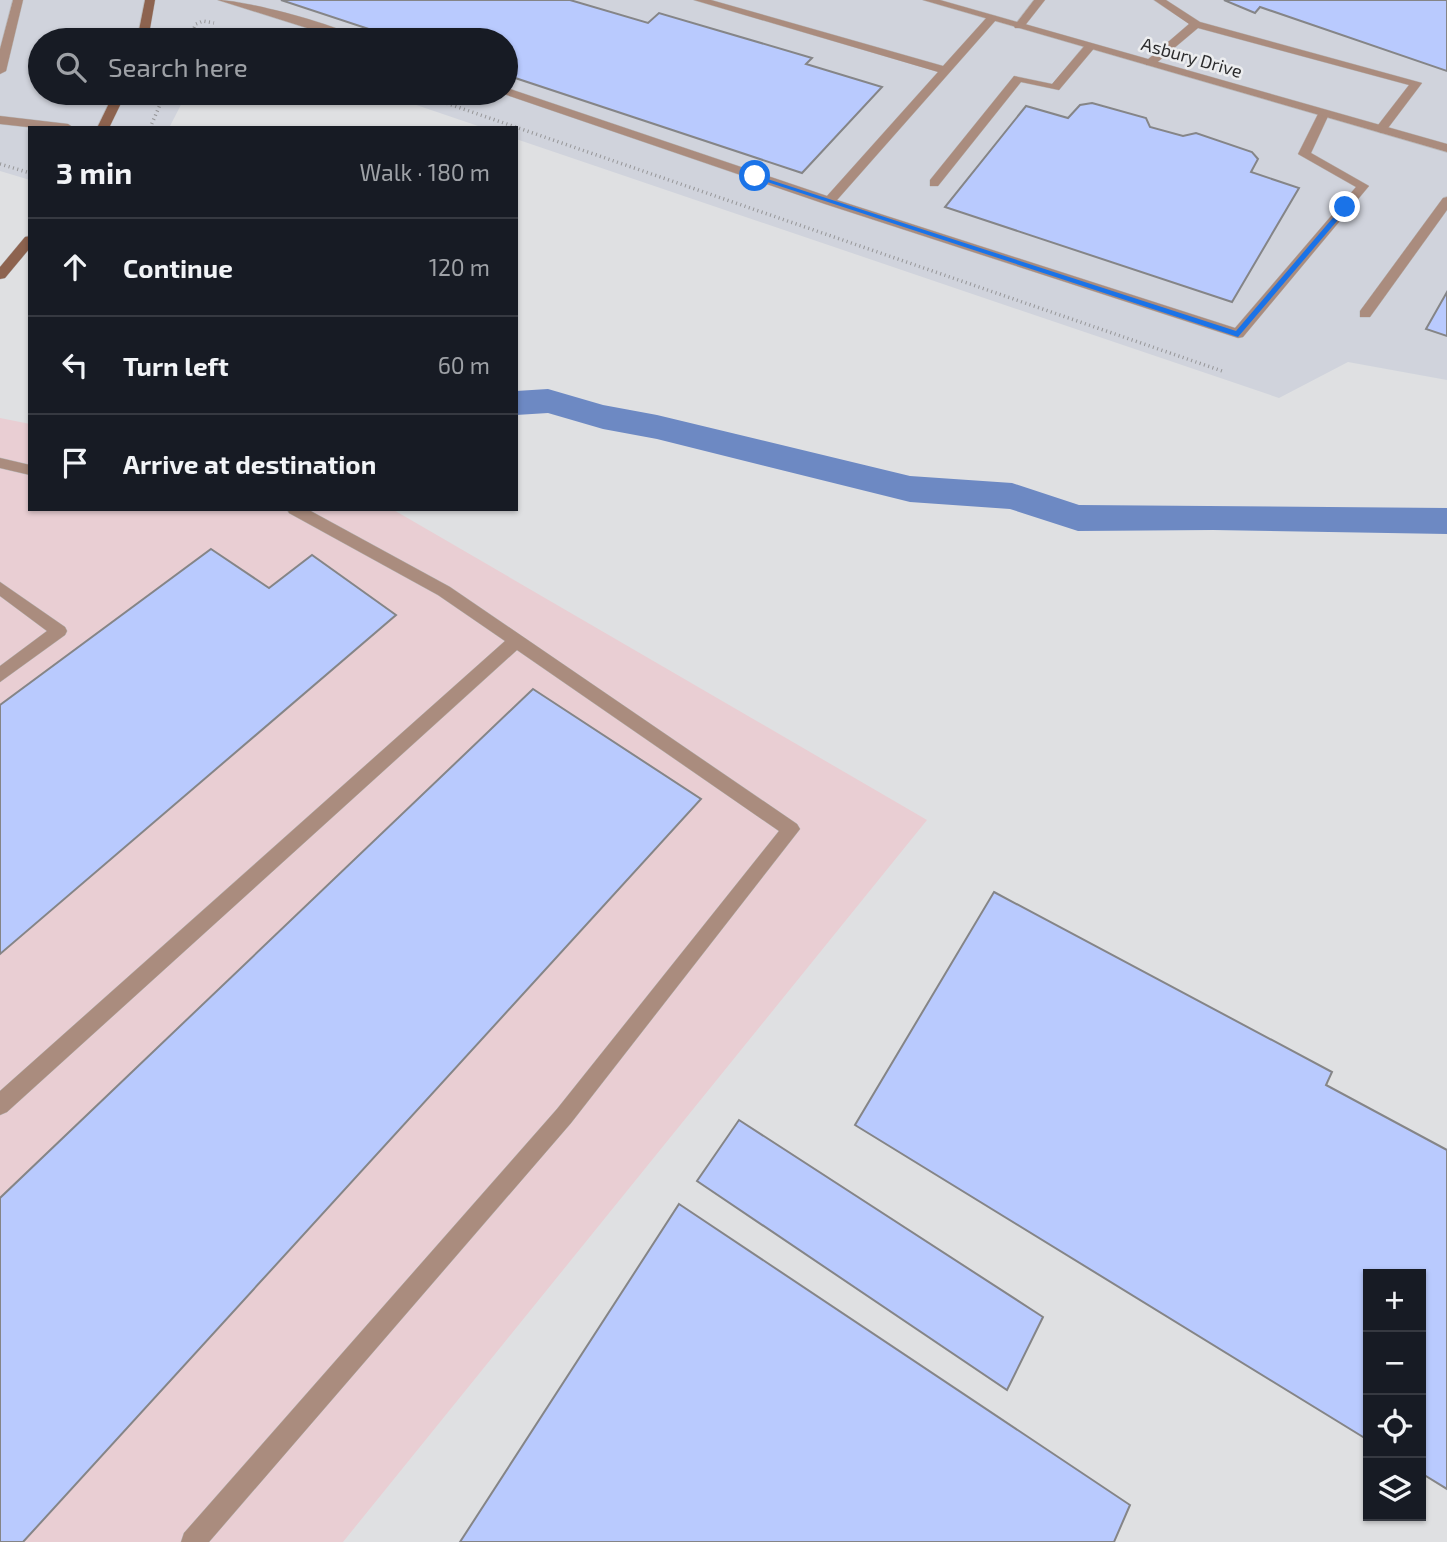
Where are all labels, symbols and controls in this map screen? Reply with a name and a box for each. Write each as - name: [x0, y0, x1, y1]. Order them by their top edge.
- search box: [28, 28, 518, 105]
- street label: Asbury Drive: [1139, 32, 1245, 82]
- icon: search: [52, 48, 90, 86]
- text: Search here: [108, 51, 248, 82]
- text: 3 min: [56, 154, 132, 190]
- text: Walk · 180 m: [360, 158, 490, 186]
- route start: [739, 160, 770, 191]
- route end: [1329, 191, 1360, 222]
- icon: ahead: [56, 248, 94, 286]
- text: Continue: [123, 252, 233, 283]
- text: 120 m: [429, 253, 490, 281]
- icon: left: [56, 346, 94, 384]
- text: Turn left: [123, 350, 229, 381]
- text: 60 m: [438, 351, 490, 379]
- icon: arrive: [56, 444, 94, 482]
- text: Arrive at destination: [123, 448, 376, 479]
- map controls: [1363, 1269, 1426, 1521]
- button: +: [1363, 1269, 1426, 1332]
- button: −: [1363, 1332, 1426, 1395]
- button: locate: [1363, 1395, 1426, 1458]
- button: layers: [1363, 1458, 1426, 1521]

